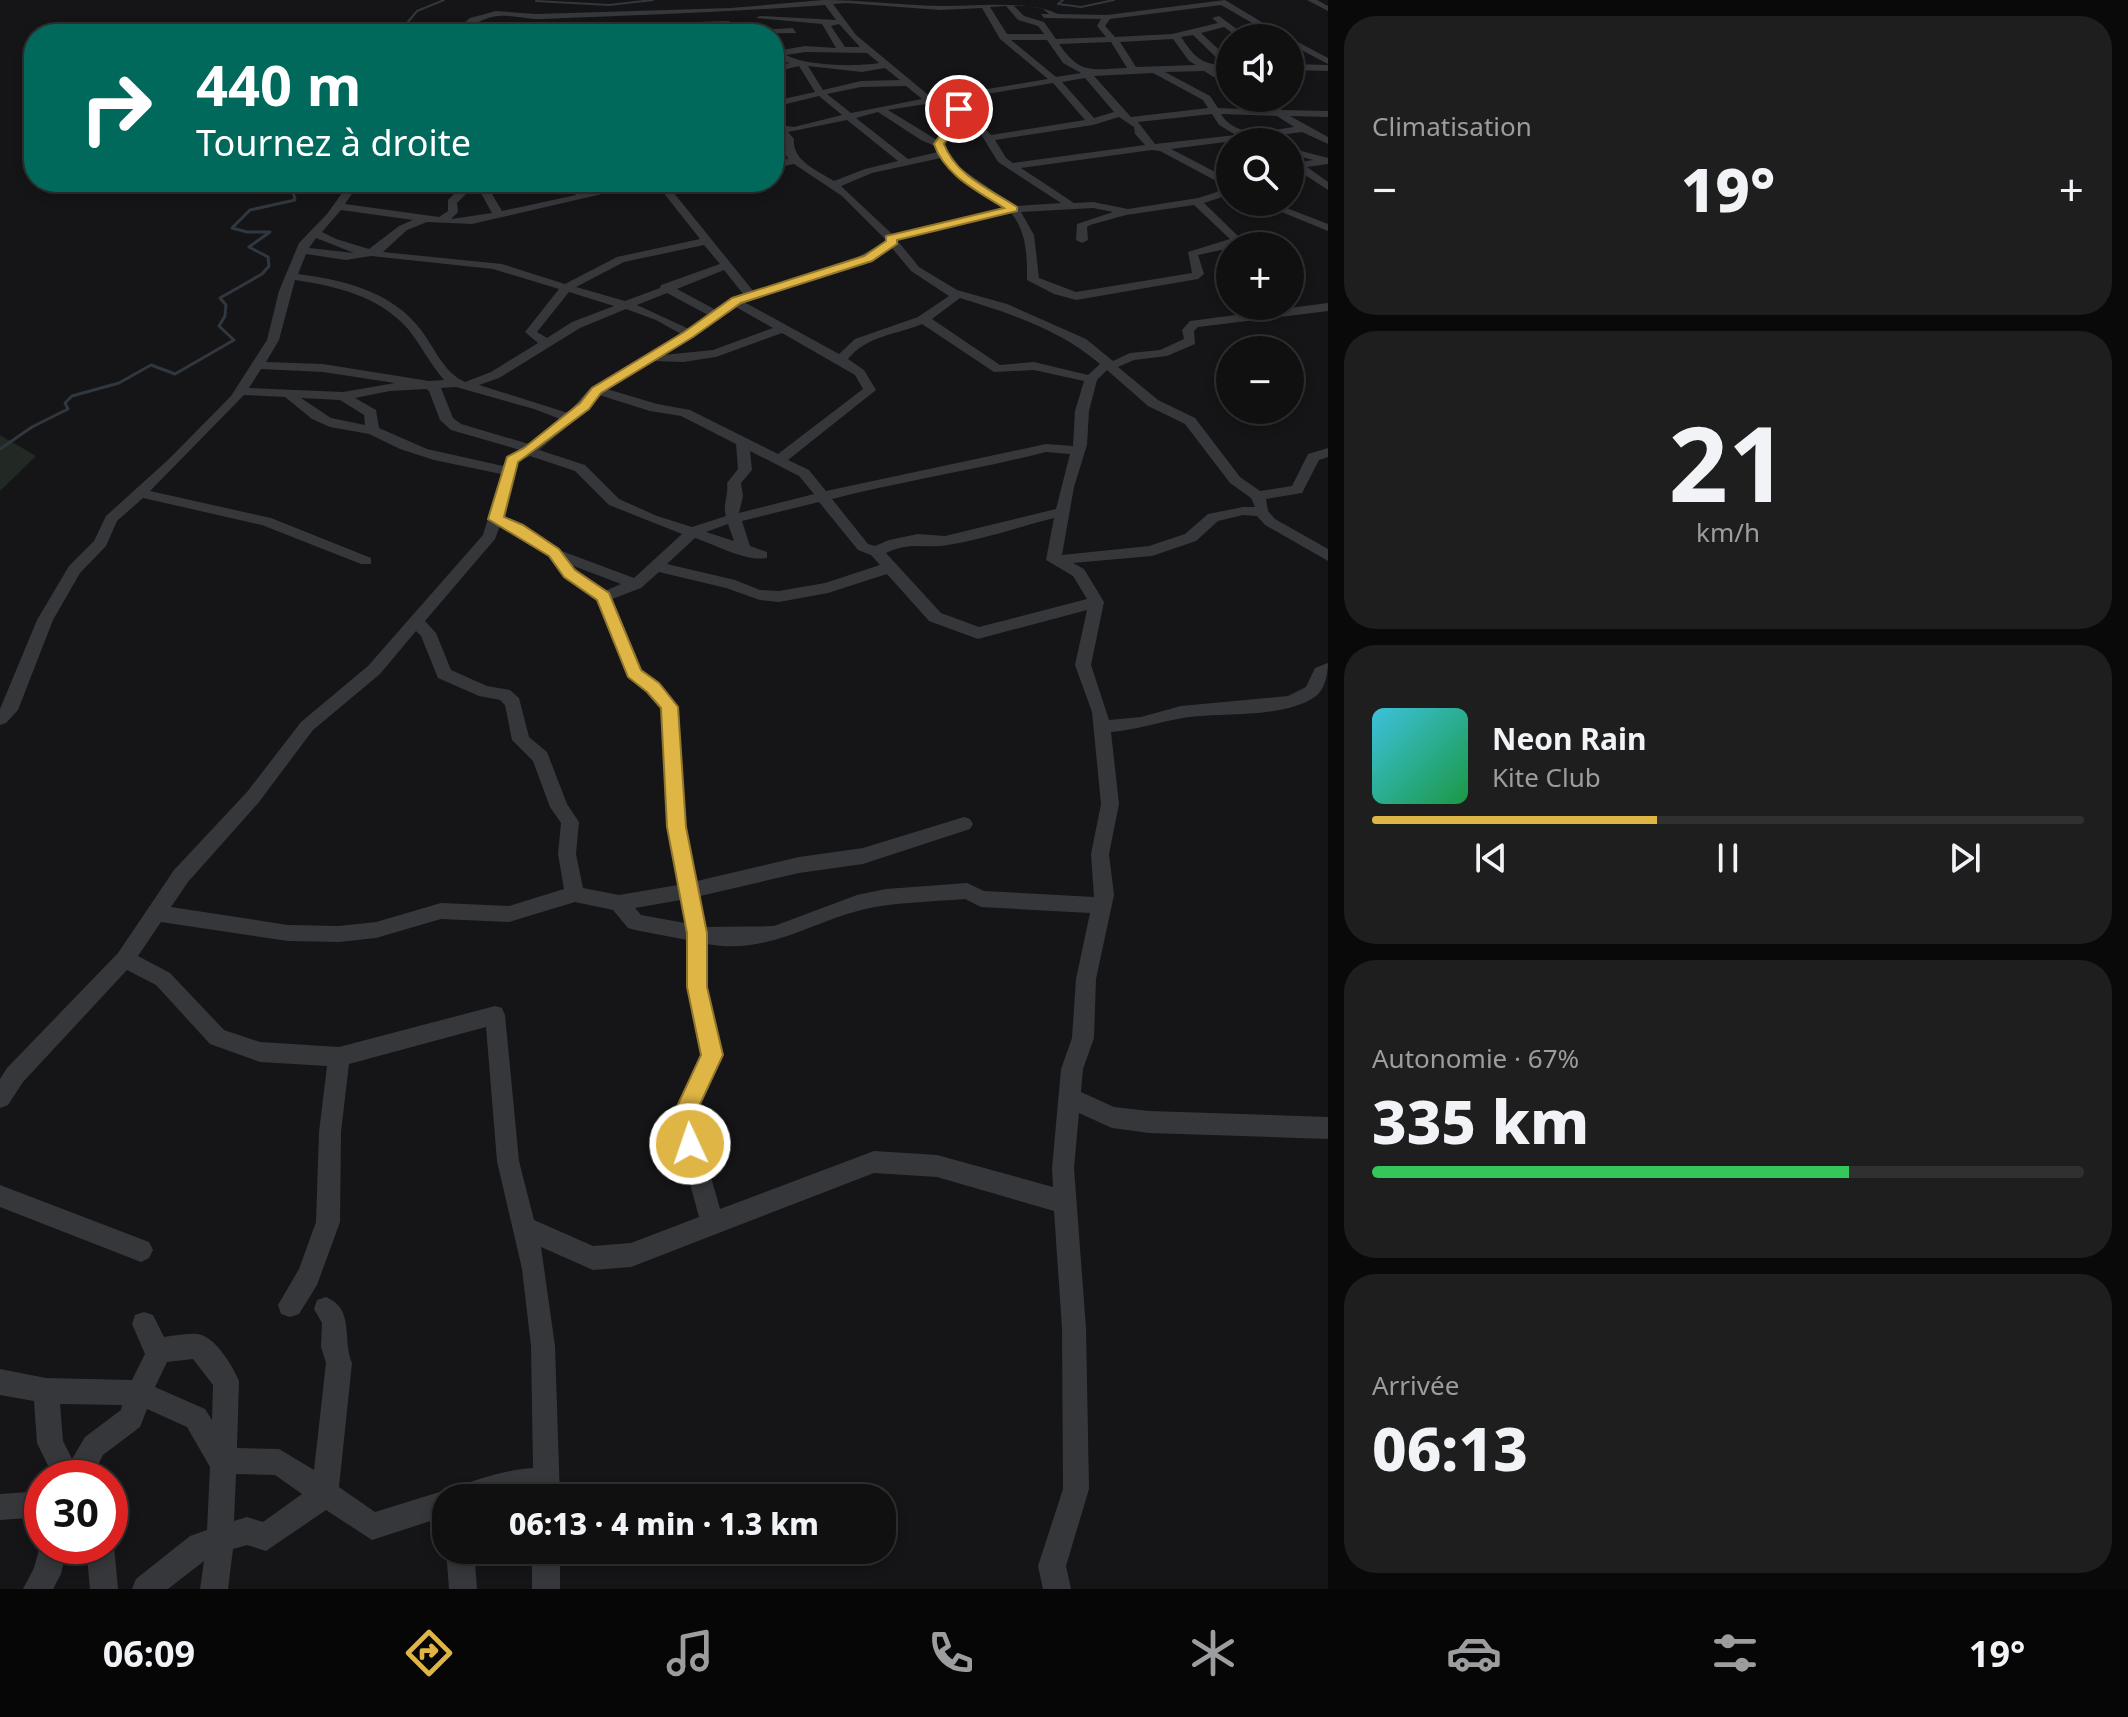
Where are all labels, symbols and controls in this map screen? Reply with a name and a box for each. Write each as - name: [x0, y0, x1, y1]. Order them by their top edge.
- map controls: [1216, 24, 1304, 424]
- button: sound: [1216, 24, 1304, 112]
- text: 440 m: [196, 46, 361, 122]
- icon: right: [64, 56, 168, 160]
- pin: [925, 75, 993, 143]
- icon: arrive: [937, 87, 981, 131]
- text: Climatisation: [1372, 108, 1532, 144]
- text: Tournez à droite: [196, 118, 471, 167]
- button: search: [1216, 128, 1304, 216]
- text: 19°: [1681, 148, 1775, 230]
- text: −: [1372, 159, 1397, 219]
- text: +: [2059, 159, 2084, 219]
- button: +: [1216, 232, 1304, 320]
- button: −: [1216, 336, 1304, 424]
- text: 21: [1669, 391, 1787, 532]
- text: km/h: [1696, 514, 1760, 550]
- text: Neon Rain: [1492, 718, 1646, 759]
- text: Kite Club: [1492, 759, 1601, 795]
- icon: previous: [1469, 836, 1513, 880]
- icon: pause: [1706, 836, 1750, 880]
- icon: next: [1943, 836, 1987, 880]
- text: Autonomie · 67%: [1372, 1040, 1579, 1076]
- text: 335 km: [1372, 1080, 1589, 1162]
- position arrow: [648, 1102, 732, 1186]
- text: Arrivée: [1372, 1367, 1459, 1403]
- text: 06:13: [1372, 1407, 1528, 1489]
- speed limit sign: 30: [24, 1460, 128, 1564]
- text: 06:13 · 4 min · 1.3 km: [509, 1503, 819, 1544]
- icon: directions: [401, 1625, 457, 1681]
- icon: music: [662, 1625, 718, 1681]
- icon: phone: [923, 1625, 979, 1681]
- icon: climate: [1185, 1625, 1241, 1681]
- icon: car: [1446, 1625, 1502, 1681]
- icon: filters: [1707, 1625, 1763, 1681]
- text: 06:09: [103, 1629, 195, 1678]
- text: 19°: [1969, 1629, 2025, 1678]

